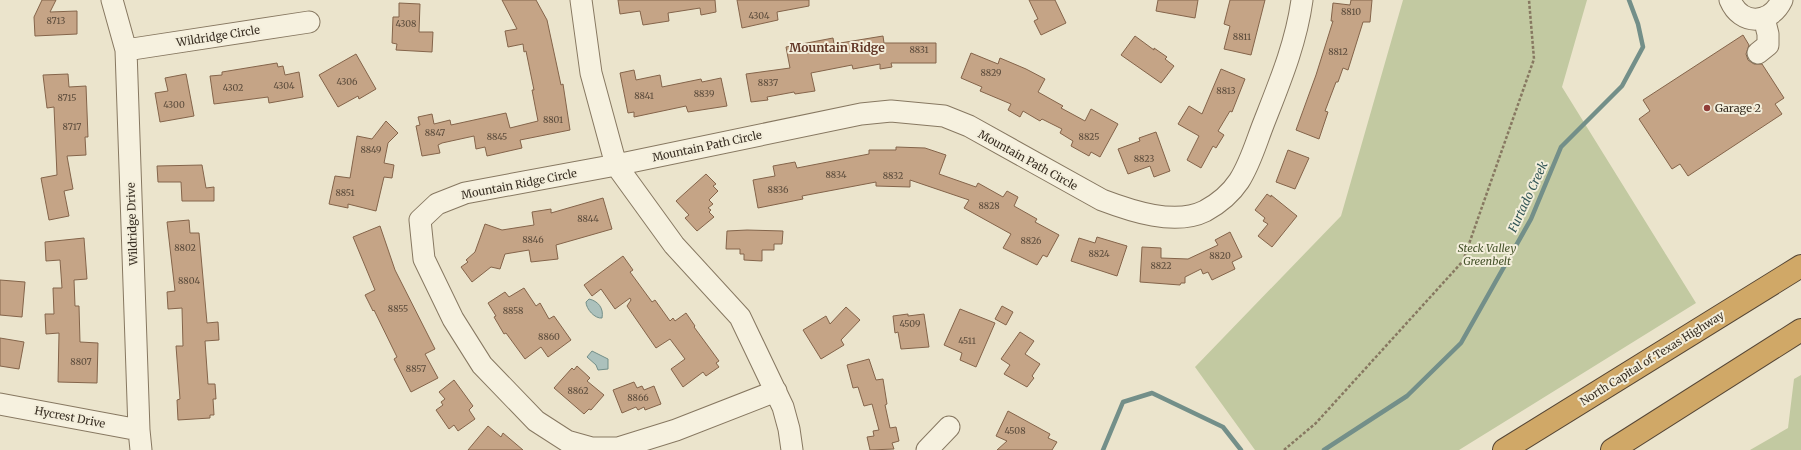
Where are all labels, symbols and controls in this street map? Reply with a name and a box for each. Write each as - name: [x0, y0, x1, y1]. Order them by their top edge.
- house number: 8810: [1341, 6, 1361, 17]
- house number: 4304: [748, 10, 770, 21]
- house number: 8713: [46, 15, 66, 26]
- house number: 4308: [396, 18, 416, 29]
- street label: Wildridge Circle: [174, 22, 261, 50]
- house number: 8811: [1233, 31, 1251, 42]
- district label: Mountain Ridge: [789, 40, 885, 55]
- house number: 8831: [909, 44, 929, 55]
- house number: 8812: [1328, 46, 1348, 57]
- house number: 8829: [980, 67, 1002, 78]
- house number: 4306: [336, 76, 358, 87]
- house number: 8837: [758, 77, 778, 88]
- house number: 4304: [273, 80, 295, 91]
- house number: 4302: [223, 82, 243, 93]
- house number: 8813: [1216, 85, 1236, 96]
- house number: 8839: [694, 88, 714, 99]
- house number: 8841: [634, 90, 654, 101]
- house number: 8715: [57, 92, 77, 103]
- house number: 4300: [163, 99, 185, 110]
- place label: Garage 2: [1715, 101, 1761, 115]
- marker: Garage 2: [1702, 103, 1712, 113]
- house number: 8801: [543, 114, 563, 125]
- house number: 8717: [63, 121, 81, 132]
- house number: 8847: [425, 127, 445, 138]
- street label: Mountain Path Circle: [651, 127, 763, 164]
- street label: Mountain Path Circle: [976, 127, 1080, 193]
- house number: 8845: [487, 131, 507, 142]
- house number: 8825: [1079, 131, 1099, 142]
- house number: 8849: [360, 144, 382, 155]
- house number: 8823: [1134, 153, 1154, 164]
- water label: Furtado Creek: [1504, 159, 1551, 235]
- street label: Mountain Ridge Circle: [460, 166, 578, 202]
- house number: 8834: [826, 169, 847, 180]
- house number: 8832: [883, 170, 903, 181]
- street label: Wildridge Drive: [124, 182, 140, 267]
- house number: 8836: [768, 184, 789, 195]
- house number: 8851: [335, 187, 355, 198]
- house number: 8828: [978, 200, 1000, 211]
- house number: 8844: [577, 213, 599, 224]
- house number: 8846: [522, 234, 544, 245]
- house number: 8826: [1020, 235, 1042, 246]
- park label: Steck Valley Greenbelt: [1458, 241, 1516, 268]
- house number: 8802: [174, 242, 196, 253]
- house number: 8824: [1088, 248, 1110, 259]
- house number: 8820: [1209, 250, 1231, 261]
- house number: 8822: [1150, 260, 1172, 271]
- house number: 8804: [178, 275, 200, 286]
- house number: 8855: [388, 303, 408, 314]
- house number: 8858: [503, 305, 523, 316]
- street label: North Capital of Texas Highway: [1577, 307, 1727, 408]
- house number: 4509: [899, 318, 921, 329]
- house number: 8860: [538, 331, 560, 342]
- house number: 4511: [958, 335, 976, 346]
- house number: 8807: [70, 356, 92, 367]
- house number: 8857: [406, 363, 426, 374]
- house number: 8862: [567, 385, 589, 396]
- house number: 8866: [627, 392, 649, 403]
- street label: Hycrest Drive: [33, 403, 107, 431]
- house number: 4508: [1004, 425, 1026, 436]

